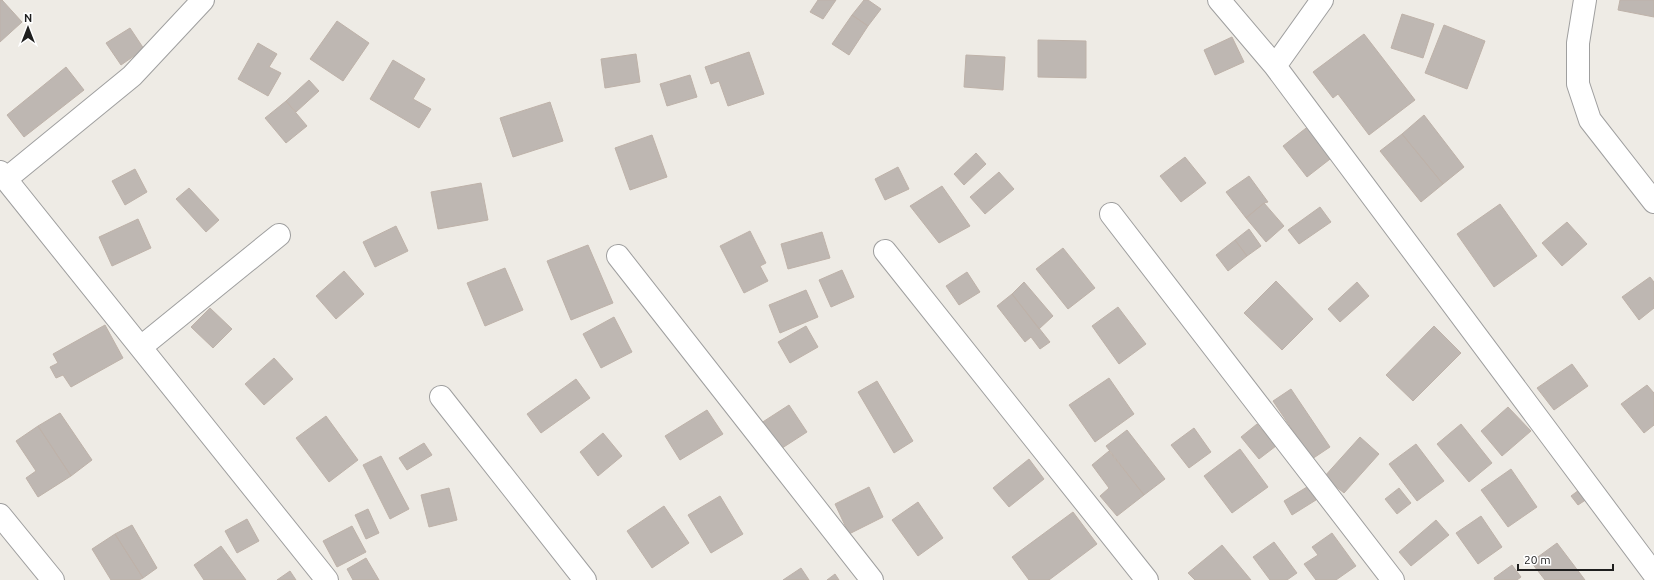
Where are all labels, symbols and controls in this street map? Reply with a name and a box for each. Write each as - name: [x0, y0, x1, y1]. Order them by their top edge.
- north arrow: [8, 8, 48, 48]
- text: N: [24, 12, 32, 24]
- scale bar: [1518, 546, 1613, 572]
- text: 20 m: [1524, 553, 1551, 566]

